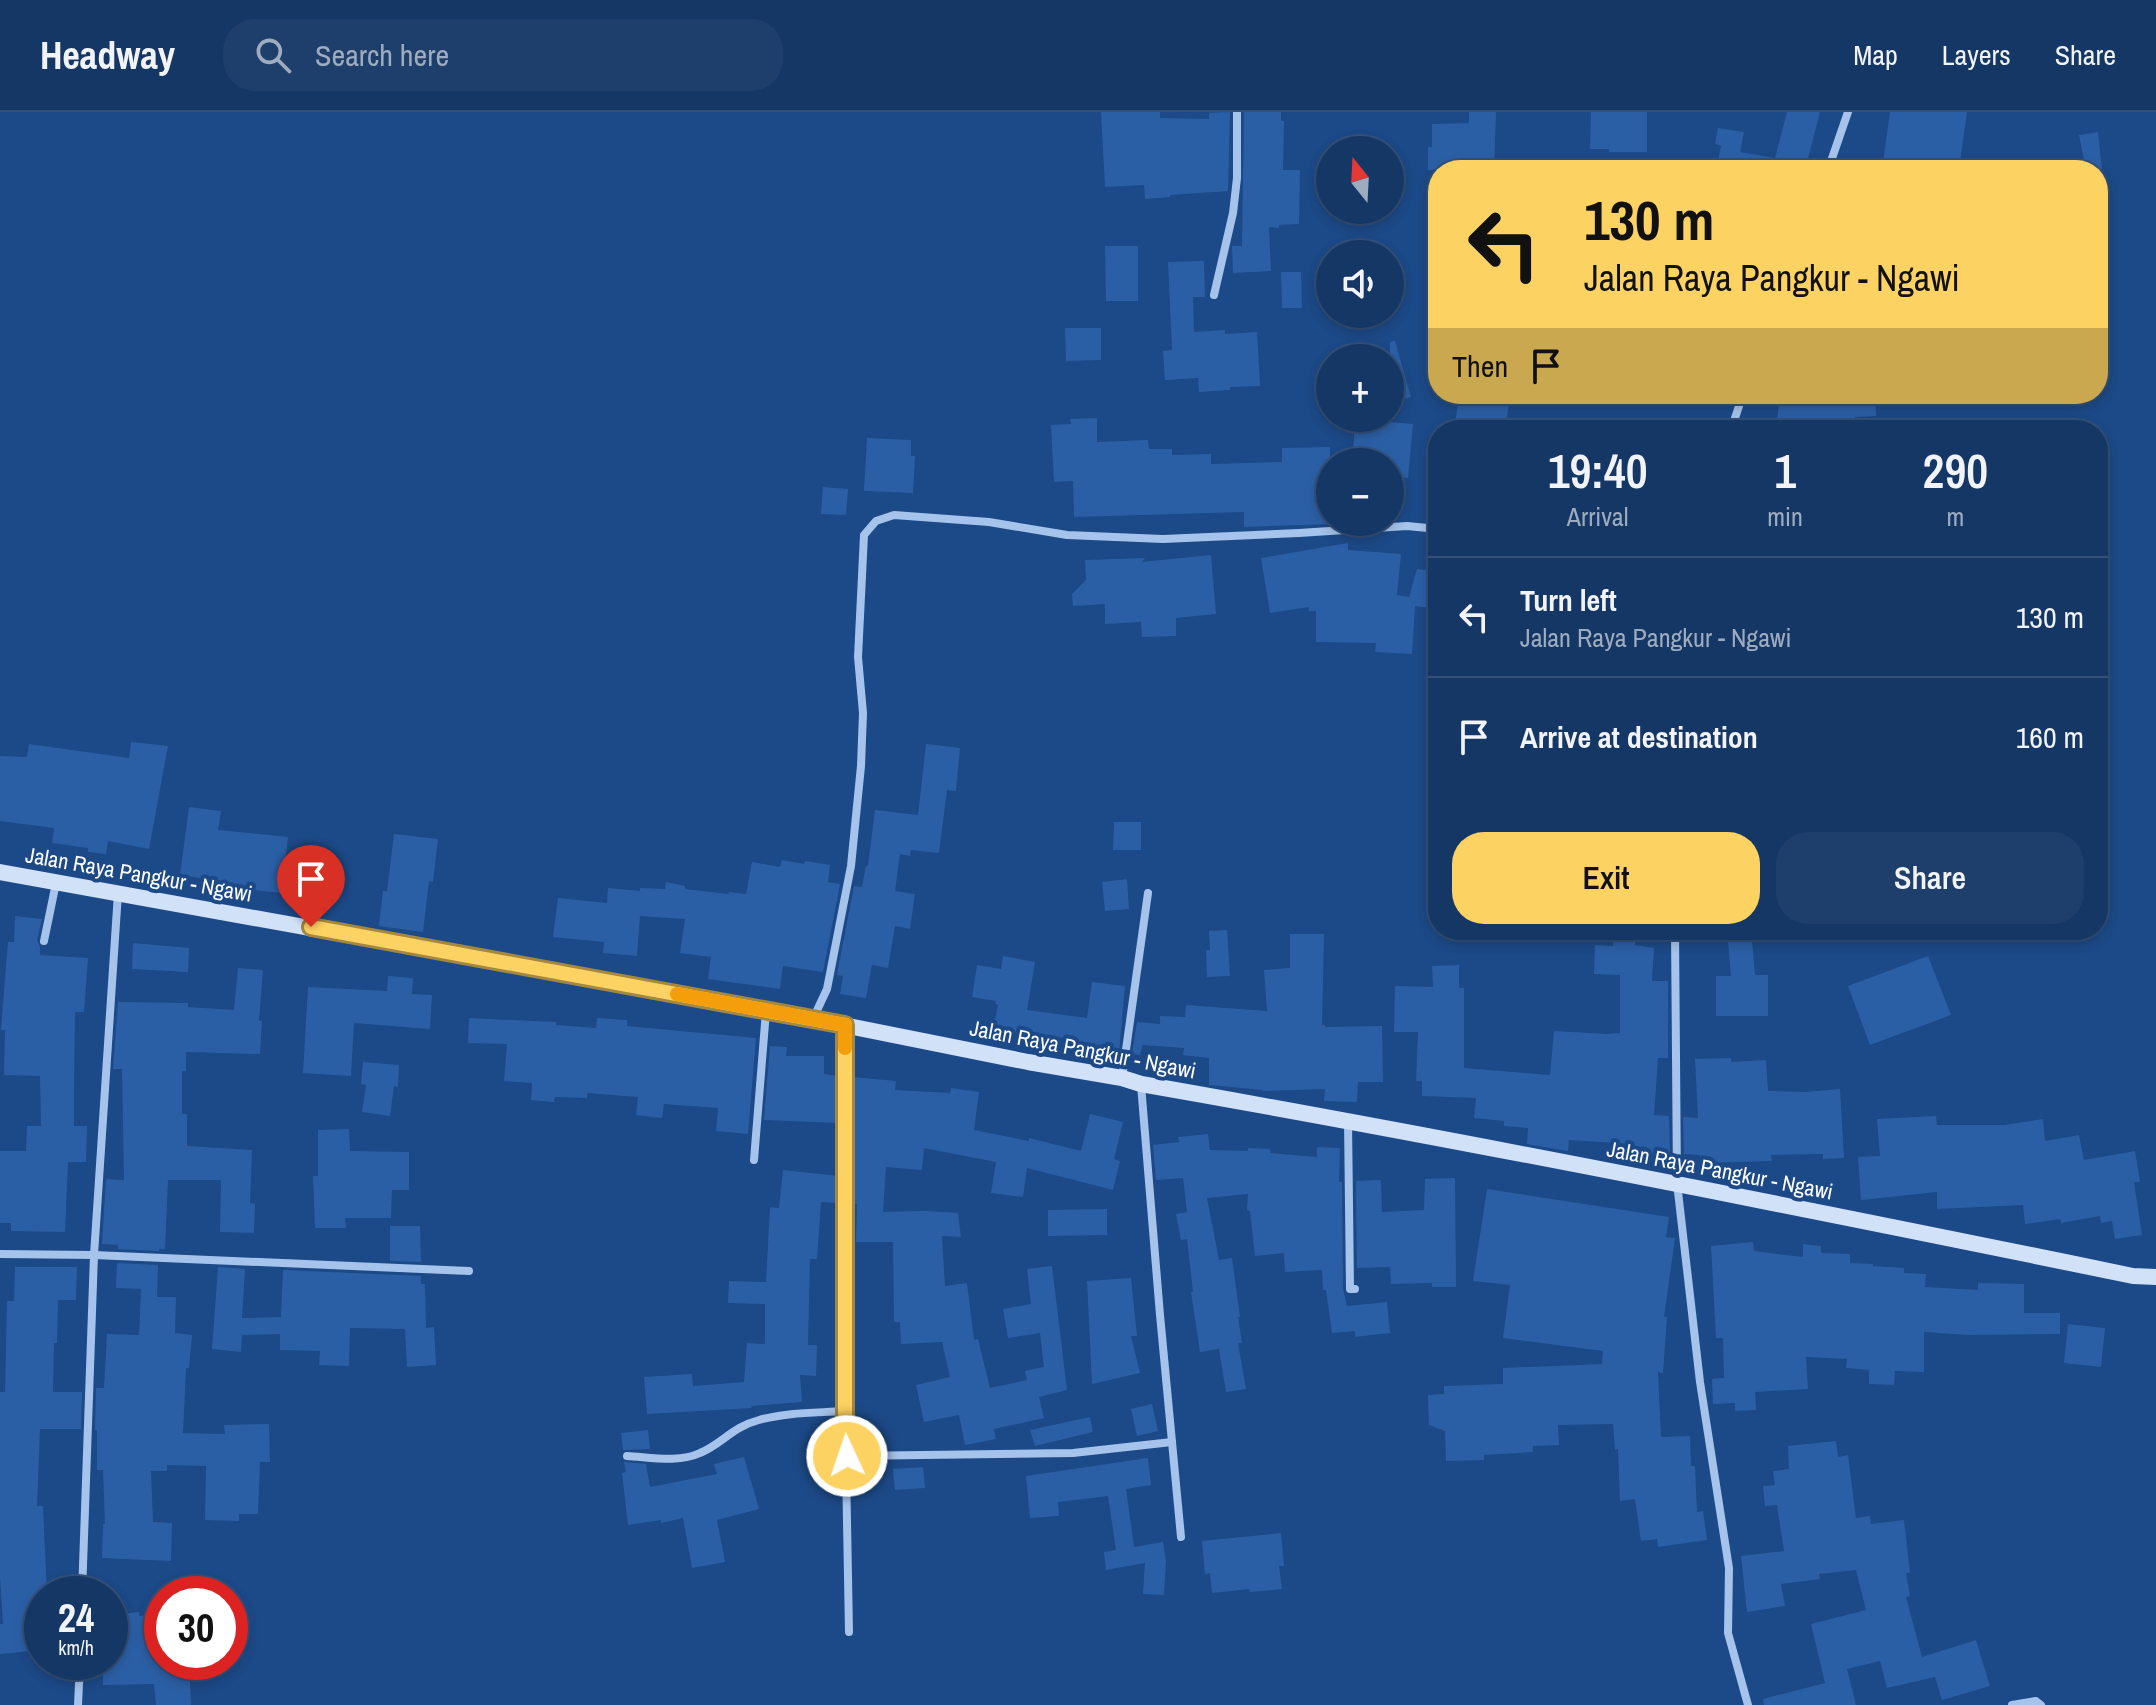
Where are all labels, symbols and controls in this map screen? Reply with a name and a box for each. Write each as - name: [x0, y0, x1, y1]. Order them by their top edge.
- search box: [223, 19, 783, 91]
- text: Headway: [40, 30, 175, 81]
- icon: search: [251, 33, 295, 77]
- text: Search here: [315, 35, 449, 75]
- text: Map: [1853, 36, 1898, 74]
- text: Layers: [1942, 36, 2011, 74]
- text: Share: [2055, 36, 2116, 74]
- north arrow: [1316, 136, 1404, 224]
- map controls: [1316, 136, 1404, 536]
- text: 130 m: [1584, 182, 1714, 257]
- icon: left: [1452, 192, 1556, 296]
- button: sound: [1316, 240, 1404, 328]
- text: Jalan Raya Pangkur - Ngawi: [1584, 254, 1960, 302]
- button: +: [1316, 344, 1404, 432]
- icon: arrive: [1524, 344, 1568, 388]
- text: Then: [1452, 346, 1508, 386]
- text: 19:40: [1548, 438, 1648, 503]
- text: 1: [1774, 438, 1796, 503]
- text: 290: [1923, 438, 1988, 503]
- button: −: [1316, 448, 1404, 536]
- text: Arrival: [1567, 499, 1628, 534]
- text: min: [1767, 499, 1803, 534]
- text: m: [1947, 499, 1964, 534]
- text: Turn left: [1520, 580, 1617, 620]
- icon: left: [1452, 595, 1496, 639]
- text: 130 m: [2016, 597, 2084, 637]
- text: Jalan Raya Pangkur - Ngawi: [1520, 620, 1791, 655]
- icon: arrive: [1452, 715, 1496, 759]
- text: Arrive at destination: [1520, 717, 1758, 757]
- text: 160 m: [2016, 717, 2084, 757]
- button: Exit: [1452, 832, 1760, 924]
- button: Share: [1776, 832, 2084, 924]
- street label: Jalan Raya Pangkur - Ngawi: [23, 839, 255, 909]
- pin: [277, 845, 345, 927]
- icon: arrive: [289, 857, 333, 901]
- street label: Jalan Raya Pangkur - Ngawi: [967, 1012, 1199, 1086]
- street label: Jalan Raya Pangkur - Ngawi: [1604, 1133, 1836, 1207]
- position arrow: [805, 1414, 889, 1498]
- speed limit sign: 30: [144, 1576, 248, 1680]
- text: 24: [58, 1591, 94, 1644]
- text: km/h: [58, 1634, 94, 1661]

